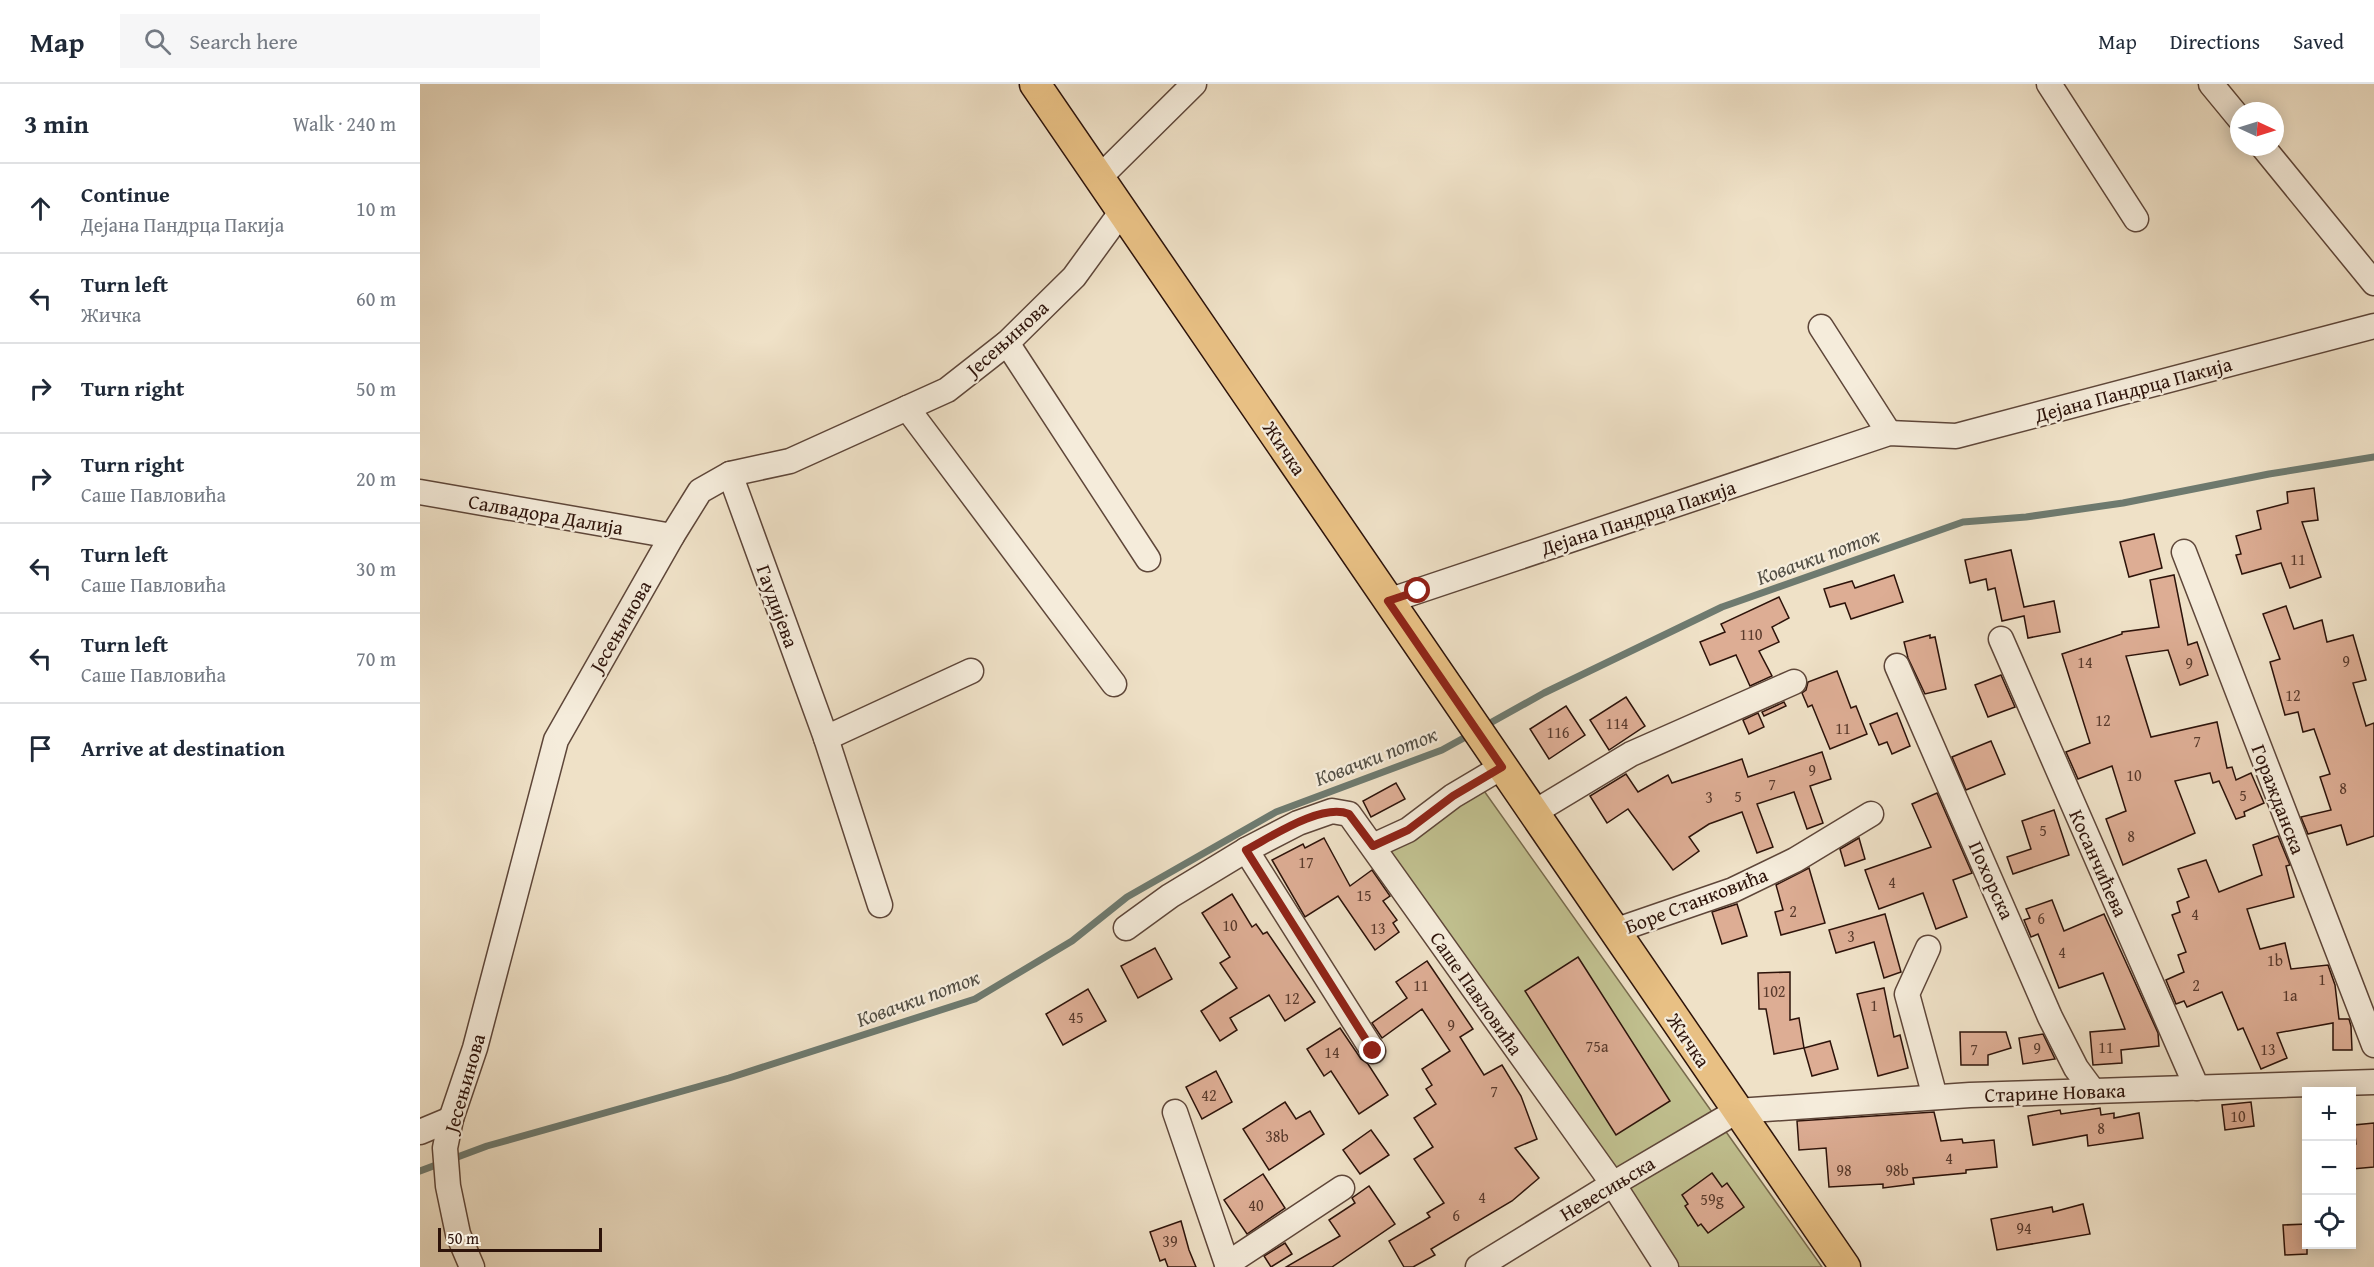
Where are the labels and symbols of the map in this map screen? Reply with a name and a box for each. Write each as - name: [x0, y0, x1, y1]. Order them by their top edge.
- north arrow: [2230, 102, 2284, 156]
- street label: Јесењинова: [957, 293, 1055, 385]
- street label: Дејана Пандрца Пакија: [2030, 349, 2235, 430]
- street label: Жичка: [1256, 414, 1314, 482]
- street label: Дејана Пандрца Пакија: [1536, 472, 1740, 563]
- street label: Салвадора Далија: [466, 486, 626, 542]
- water label: Ковачки поток: [1752, 519, 1884, 593]
- house number: 11: [2290, 547, 2306, 571]
- street label: Гаудијева: [750, 561, 807, 652]
- street label: Јесењинова: [580, 574, 658, 680]
- route start: [1404, 577, 1430, 603]
- house number: 110: [1739, 622, 1763, 646]
- house number: 9: [2342, 649, 2350, 673]
- house number: 14: [2077, 650, 2093, 674]
- house number: 9: [2185, 651, 2193, 675]
- house number: 12: [2285, 683, 2301, 707]
- house number: 12: [2095, 708, 2111, 732]
- house number: 114: [1605, 711, 1629, 735]
- house number: 11: [1835, 716, 1851, 740]
- water label: Ковачки поток: [1310, 718, 1442, 794]
- house number: 116: [1546, 720, 1570, 744]
- house number: 7: [2193, 729, 2201, 753]
- street label: Горажданска: [2245, 740, 2313, 859]
- house number: 9: [1808, 758, 1816, 782]
- house number: 10: [2126, 763, 2142, 787]
- house number: 7: [1768, 772, 1776, 796]
- house number: 8: [2339, 776, 2347, 800]
- house number: 5: [2239, 783, 2247, 807]
- house number: 5: [1734, 784, 1742, 808]
- house number: 3: [1705, 785, 1713, 809]
- street label: Косанчићева: [2062, 805, 2136, 922]
- house number: 5: [2039, 818, 2047, 842]
- house number: 8: [2127, 824, 2135, 848]
- street label: Похорска: [1962, 836, 2022, 924]
- house number: 17: [1298, 850, 1314, 874]
- street label: Боре Станковића: [1620, 859, 1772, 941]
- house number: 4: [1888, 870, 1896, 894]
- house number: 15: [1356, 883, 1372, 907]
- house number: 2: [1789, 899, 1797, 923]
- house number: 4: [2191, 902, 2199, 926]
- house number: 6: [2037, 906, 2045, 930]
- house number: 10: [1222, 913, 1238, 937]
- house number: 13: [1370, 916, 1386, 940]
- house number: 3: [1847, 924, 1855, 948]
- street label: Саше Павловића: [1424, 925, 1531, 1061]
- house number: 4: [2058, 940, 2066, 964]
- house number: 1b: [2267, 948, 2283, 972]
- water label: Ковачки поток: [852, 961, 984, 1035]
- house number: 1: [2318, 967, 2326, 991]
- house number: 11: [1413, 973, 1429, 997]
- house number: 2: [2192, 973, 2200, 997]
- house number: 102: [1762, 979, 1786, 1003]
- house number: 1a: [2282, 983, 2298, 1007]
- house number: 12: [1284, 986, 1300, 1010]
- house number: 1: [1870, 993, 1878, 1017]
- house number: 45: [1068, 1005, 1084, 1029]
- street label: Жичка: [1660, 1006, 1718, 1074]
- house number: 9: [1447, 1013, 1455, 1037]
- street label: Јесењинова: [435, 1030, 492, 1139]
- house number: 75a: [1586, 1034, 1609, 1058]
- house number: 11: [2098, 1035, 2114, 1059]
- house number: 9: [2033, 1036, 2041, 1060]
- route end: [1359, 1037, 1385, 1063]
- house number: 7: [1970, 1037, 1978, 1061]
- house number: 13: [2260, 1037, 2276, 1061]
- house number: 14: [1324, 1040, 1340, 1064]
- street label: Старине Новака: [1984, 1075, 2126, 1109]
- house number: 7: [1490, 1079, 1498, 1103]
- house number: 42: [1201, 1083, 1217, 1107]
- house number: 10: [2230, 1104, 2246, 1128]
- house number: 8: [2097, 1116, 2105, 1140]
- house number: 38b: [1265, 1124, 1289, 1148]
- house number: 4: [1945, 1146, 1953, 1170]
- street label: Невесињска: [1554, 1148, 1661, 1228]
- house number: 98: [1836, 1158, 1852, 1182]
- house number: 98b: [1885, 1158, 1909, 1182]
- house number: 4: [1478, 1185, 1486, 1209]
- house number: 59g: [1700, 1187, 1724, 1211]
- house number: 40: [1248, 1193, 1264, 1217]
- house number: 6: [1452, 1203, 1460, 1227]
- house number: 94: [2016, 1216, 2032, 1240]
- scale bar: [438, 1225, 602, 1252]
- house number: 39: [1162, 1229, 1178, 1253]

